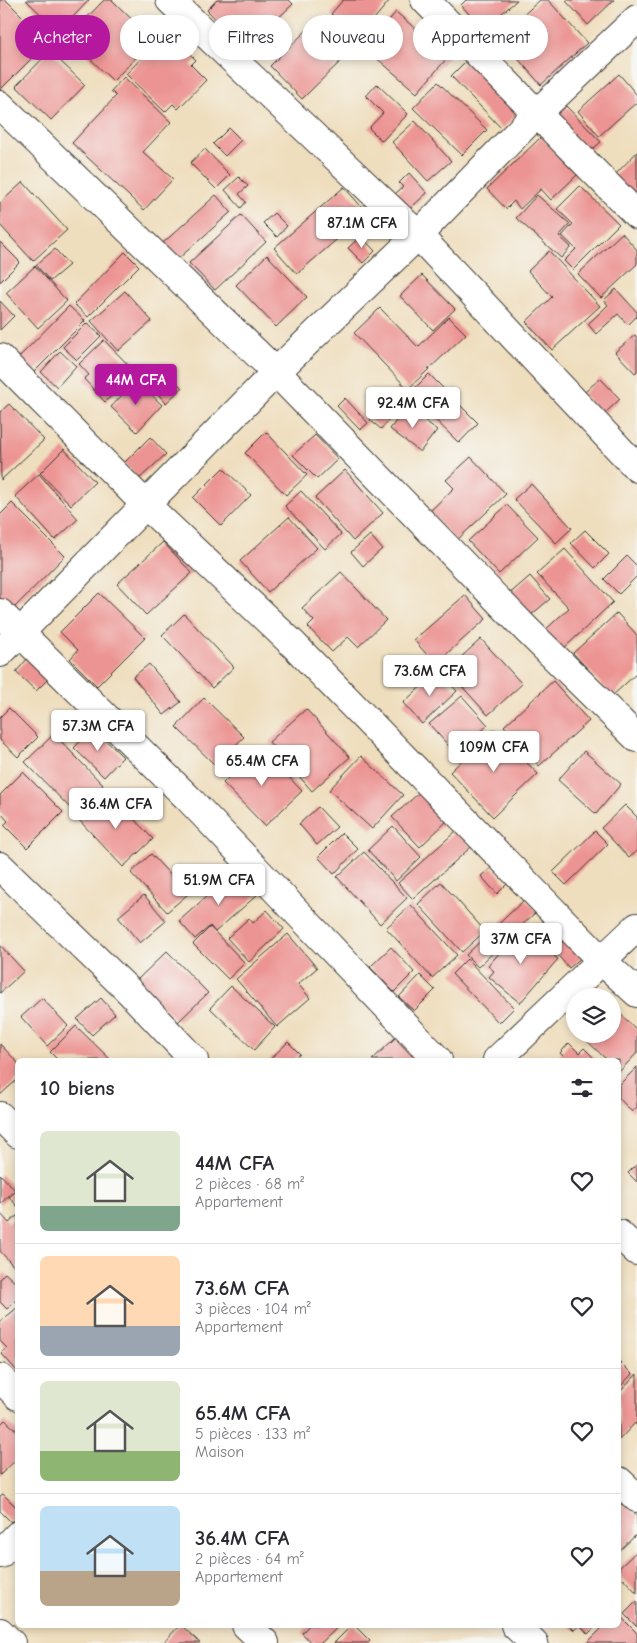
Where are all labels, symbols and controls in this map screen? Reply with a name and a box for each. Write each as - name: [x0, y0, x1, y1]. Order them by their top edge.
- chip: Acheter: [15, 15, 110, 60]
- chip: Louer: [120, 15, 199, 60]
- chip: Filtres: [209, 15, 292, 60]
- chip: Nouveau: [302, 15, 403, 60]
- chip: Appartement: [413, 15, 548, 60]
- pin: 87.1M CFA: [305, 206, 419, 249]
- text: 87.1M CFA: [327, 214, 397, 232]
- pin: 44M CFA: [90, 364, 182, 406]
- text: 44M CFA: [106, 371, 166, 389]
- pin: 92.4M CFA: [356, 386, 470, 429]
- text: 92.4M CFA: [377, 394, 449, 412]
- pin: 73.6M CFA: [373, 654, 487, 697]
- text: 73.6M CFA: [394, 662, 466, 680]
- pin: 57.3M CFA: [41, 710, 155, 752]
- text: 57.3M CFA: [62, 717, 134, 735]
- pin: 109M CFA: [442, 730, 546, 773]
- text: 109M CFA: [459, 738, 529, 756]
- pin: 65.4M CFA: [205, 744, 319, 787]
- text: 65.4M CFA: [226, 752, 298, 770]
- pin: 36.4M CFA: [59, 788, 173, 830]
- text: 36.4M CFA: [80, 795, 152, 813]
- pin: 51.9M CFA: [162, 864, 276, 906]
- text: 51.9M CFA: [183, 871, 255, 889]
- pin: 37M CFA: [475, 922, 567, 965]
- text: 37M CFA: [491, 930, 551, 948]
- map controls: [566, 988, 621, 1043]
- button: layers: [566, 988, 621, 1043]
- icon: filters: [568, 1074, 596, 1102]
- text: 10 biens: [40, 1076, 115, 1100]
- icon: home: [80, 1151, 140, 1211]
- text: 44M CFA: [195, 1151, 274, 1175]
- icon: heart: [568, 1167, 596, 1195]
- text: 2 pièces · 68 m²: [195, 1175, 304, 1193]
- text: Appartement: [195, 1193, 283, 1211]
- icon: home: [80, 1276, 140, 1336]
- text: 73.6M CFA: [195, 1276, 289, 1300]
- icon: heart: [568, 1292, 596, 1320]
- text: 3 pièces · 104 m²: [195, 1300, 311, 1318]
- text: Appartement: [195, 1318, 283, 1336]
- icon: home: [80, 1401, 140, 1461]
- text: 65.4M CFA: [195, 1401, 290, 1425]
- icon: heart: [568, 1417, 596, 1445]
- text: 5 pièces · 133 m²: [195, 1425, 310, 1443]
- text: Maison: [195, 1443, 244, 1461]
- icon: home: [80, 1526, 140, 1586]
- text: 36.4M CFA: [195, 1526, 289, 1550]
- icon: heart: [568, 1542, 596, 1570]
- text: 2 pièces · 64 m²: [195, 1550, 304, 1568]
- text: Appartement: [195, 1568, 283, 1586]

